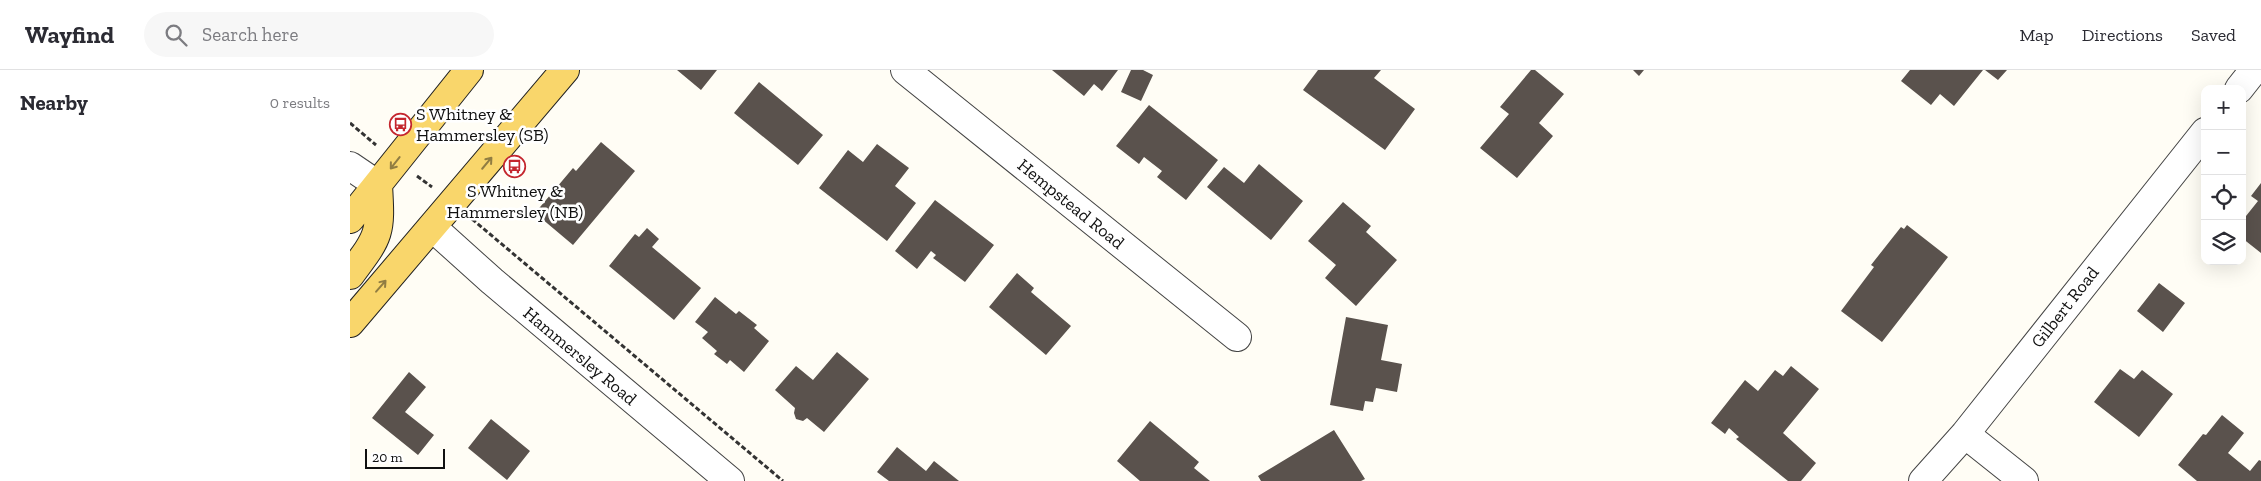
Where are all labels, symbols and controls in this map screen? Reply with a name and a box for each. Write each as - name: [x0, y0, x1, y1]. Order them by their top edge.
- search box: [144, 12, 494, 57]
- text: Wayfind: [25, 20, 114, 49]
- icon: search: [162, 21, 190, 49]
- text: Search here: [202, 23, 298, 46]
- text: Map: [2019, 24, 2054, 46]
- text: Directions: [2082, 24, 2163, 46]
- text: Saved: [2191, 24, 2236, 46]
- map controls: [2201, 85, 2246, 265]
- button: +: [2201, 85, 2246, 130]
- text: Nearby: [20, 90, 88, 115]
- text: 0 results: [270, 93, 330, 112]
- place label: S Whitney & Hammersley (SB): [416, 103, 548, 146]
- bus stop icon: S Whitney & Hammersley (SB): [388, 112, 412, 136]
- button: −: [2201, 130, 2246, 175]
- bus stop icon: S Whitney & Hammersley (NB): [503, 154, 527, 178]
- street label: Hempstead Road: [1013, 154, 1129, 254]
- one-way arrow: [390, 156, 401, 169]
- one-way arrow: [482, 157, 493, 170]
- button: locate: [2201, 175, 2246, 220]
- place label: S Whitney & Hammersley (NB): [447, 180, 583, 223]
- button: layers: [2201, 220, 2246, 265]
- street label: Gilbert Road: [2026, 262, 2104, 352]
- one-way arrow: [376, 280, 387, 293]
- street label: Hammersley Road: [519, 302, 641, 410]
- scale bar: [365, 446, 445, 469]
- text: 20 m: [372, 449, 403, 466]

